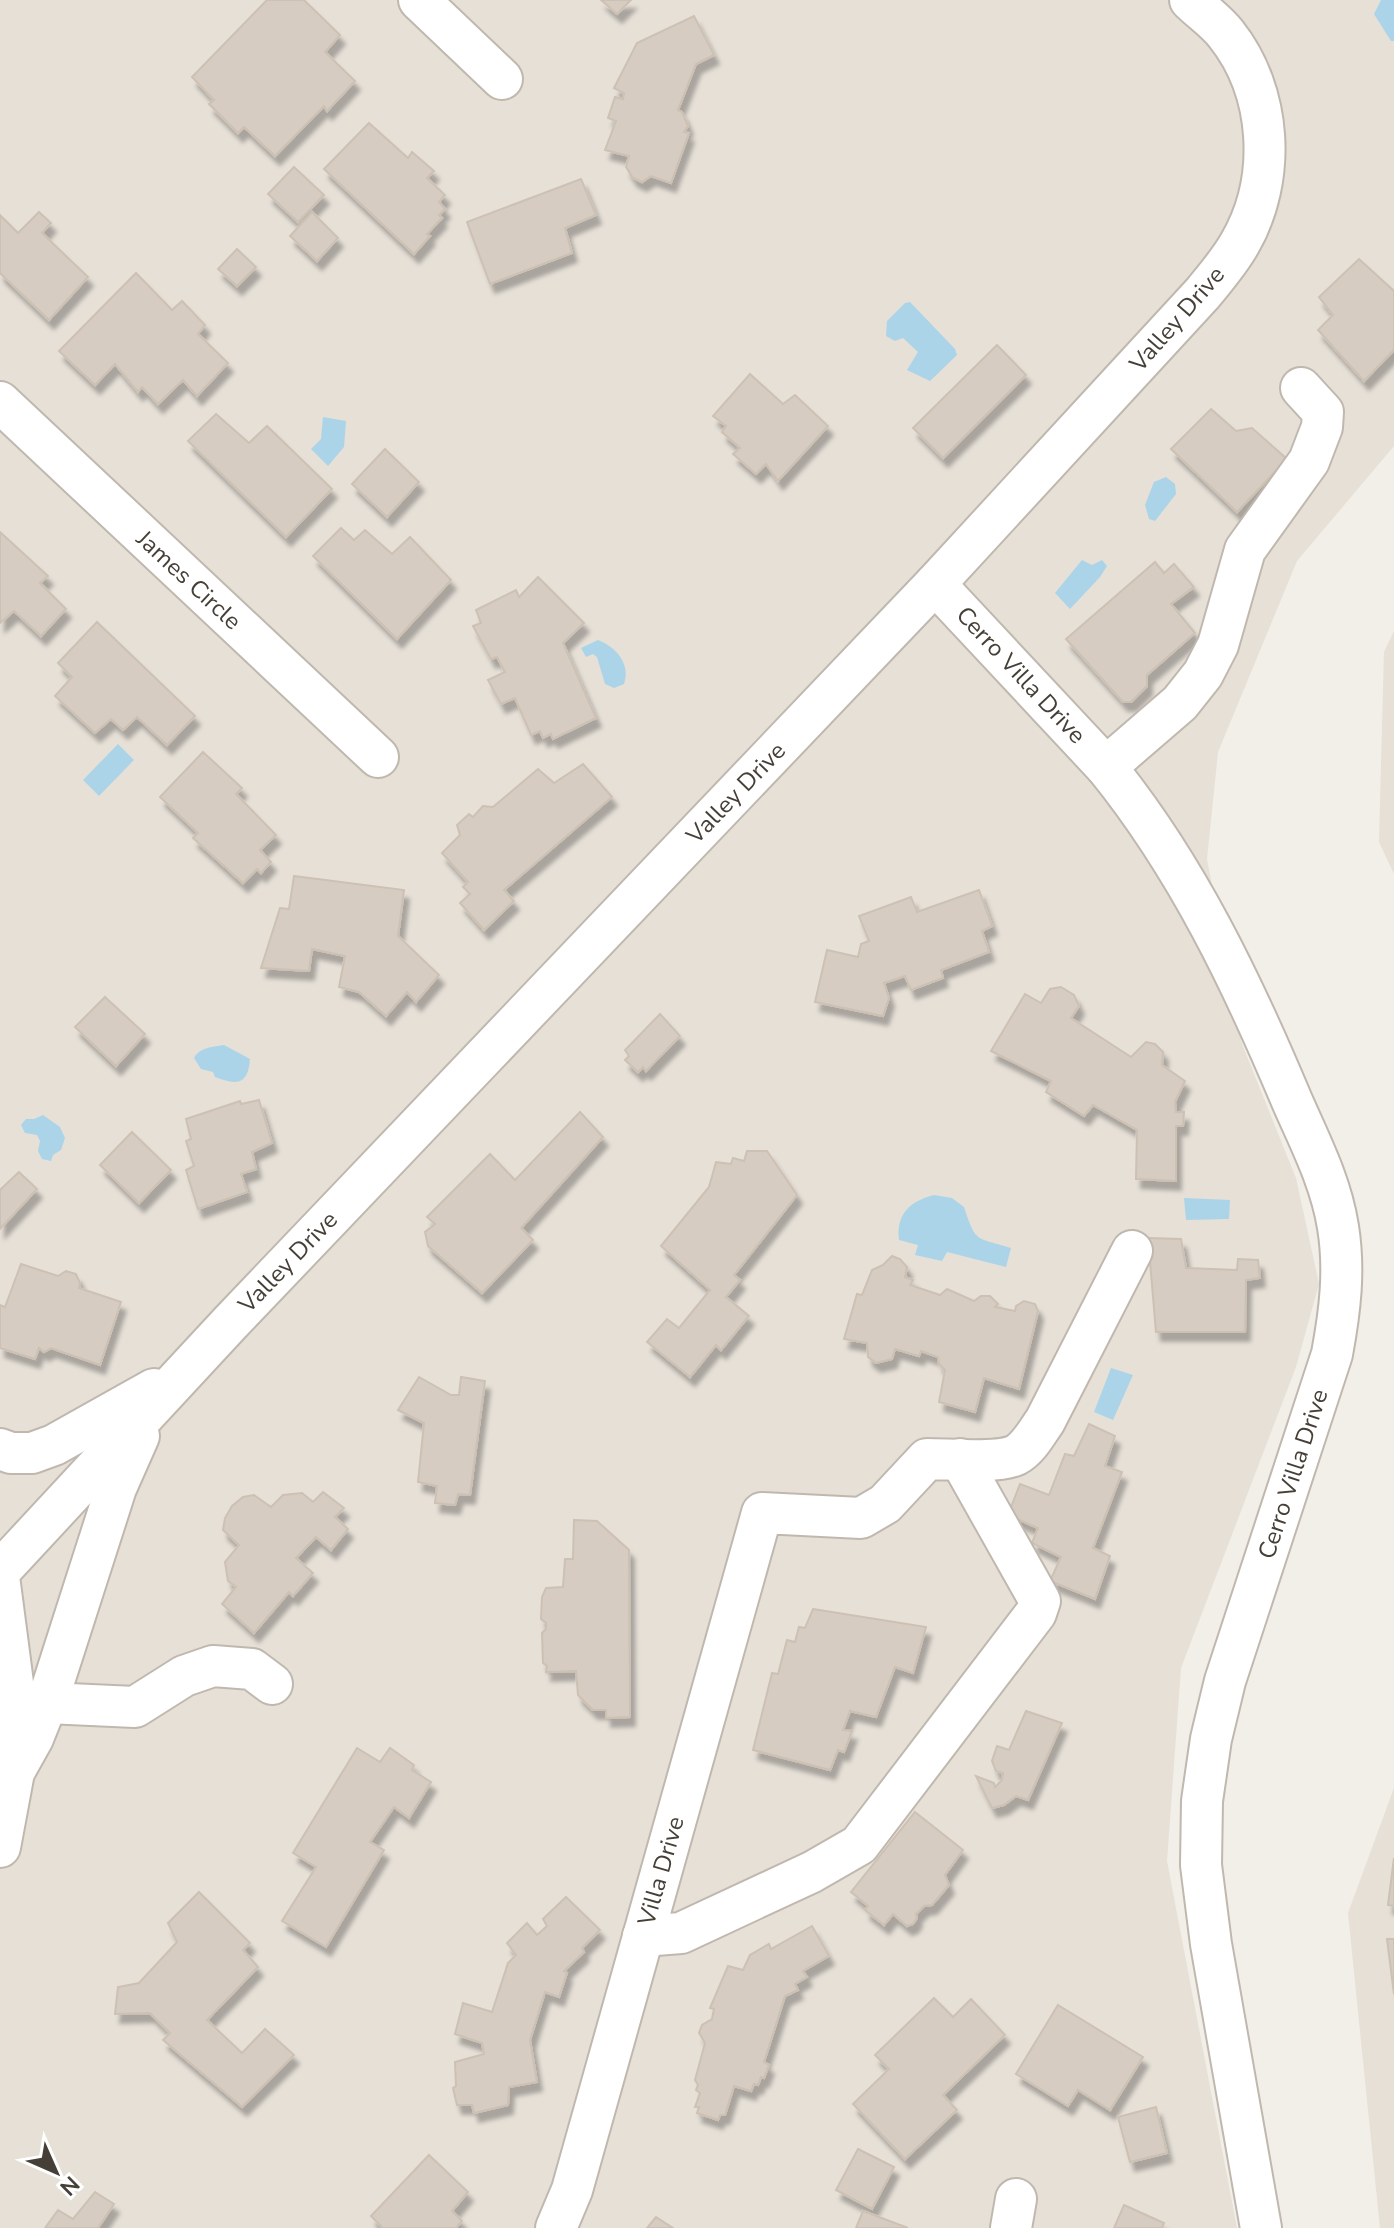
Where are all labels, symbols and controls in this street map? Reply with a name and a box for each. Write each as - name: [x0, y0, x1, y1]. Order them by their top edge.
- street label: Valley Drive: [1122, 259, 1232, 379]
- street label: James Circle: [129, 522, 248, 637]
- street label: Cerro Villa Drive: [949, 599, 1093, 751]
- street label: Valley Drive: [679, 735, 793, 852]
- street label: Valley Drive: [231, 1204, 345, 1321]
- street label: Cerro Villa Drive: [1250, 1385, 1336, 1563]
- street label: Villa Drive: [630, 1813, 692, 1930]
- north arrow: [16, 2132, 96, 2212]
- text: N: [53, 2169, 86, 2202]

